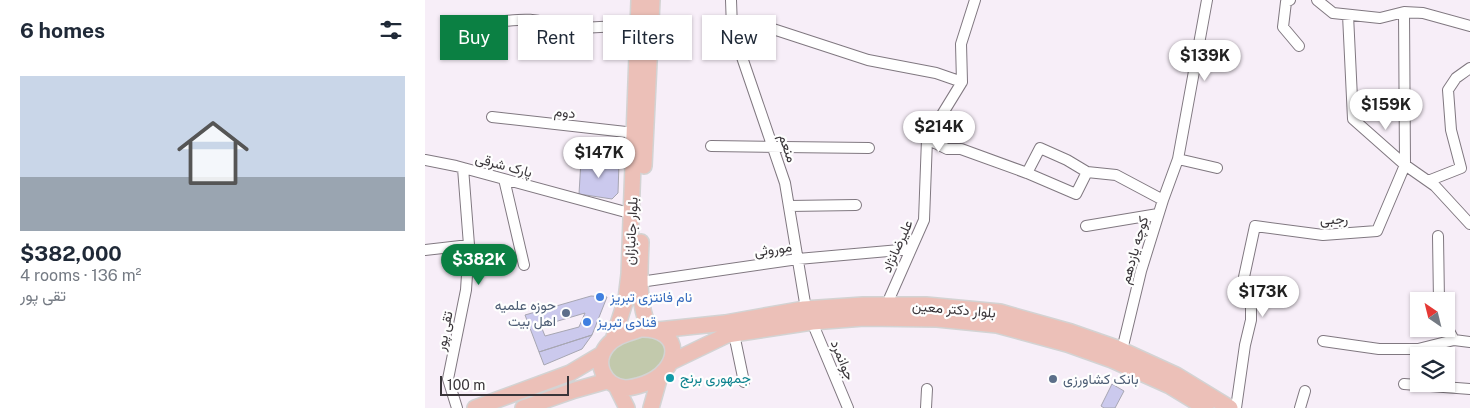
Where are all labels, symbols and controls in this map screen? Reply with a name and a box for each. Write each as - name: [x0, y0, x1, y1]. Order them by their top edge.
- chip: Buy: [440, 15, 508, 60]
- chip: Rent: [518, 15, 593, 60]
- chip: Filters: [603, 15, 692, 60]
- chip: New: [702, 15, 776, 60]
- icon: filters: [377, 16, 405, 44]
- text: 6 homes: [20, 18, 105, 43]
- pin: $139K: [1170, 39, 1240, 82]
- text: $139K: [1180, 46, 1230, 65]
- pin: $159K: [1351, 88, 1421, 131]
- text: $159K: [1361, 95, 1411, 114]
- street label: دوم: [553, 103, 577, 122]
- icon: home: [168, 108, 258, 198]
- pin: $214K: [904, 110, 974, 153]
- text: $214K: [914, 117, 964, 136]
- street label: منعم: [775, 132, 800, 165]
- pin: $147K: [564, 136, 634, 179]
- text: $147K: [574, 143, 624, 162]
- street label: پارک شرقی: [473, 150, 534, 182]
- street label: بلوار جانبازان: [621, 196, 642, 266]
- street label: رجبی: [1320, 211, 1349, 228]
- street label: کوچه یازدهم: [1117, 214, 1153, 286]
- street label: علیرضانژاد: [878, 217, 917, 275]
- street label: موروثی: [753, 238, 793, 261]
- text: $382,000: [20, 241, 122, 266]
- pin: $382K: [444, 244, 514, 286]
- text: $382K: [452, 250, 506, 269]
- text: 4 rooms · 136 m²: [20, 266, 141, 285]
- pin: $173K: [1228, 276, 1298, 318]
- text: $173K: [1238, 282, 1288, 301]
- text: تقی پور: [20, 286, 66, 305]
- place label: نام فانتزی تبریز: [609, 289, 692, 306]
- marker: نام فانتزی تبریز: [594, 291, 606, 303]
- north arrow: [1410, 292, 1455, 338]
- map controls: [1410, 292, 1455, 392]
- place label: حوزه علمیه اهل بیت: [495, 297, 556, 330]
- street label: بلوار دکتر معین: [911, 297, 997, 322]
- marker: حوزه علمیه اهل بیت: [560, 307, 572, 319]
- street label: تقی پور: [432, 309, 458, 354]
- place label: قنادی تبریز: [596, 314, 657, 331]
- marker: قنادی تبریز: [581, 316, 593, 328]
- street label: جوانمرد: [827, 338, 858, 383]
- button: layers: [1410, 347, 1455, 392]
- place label: جمهوری برنج: [680, 370, 751, 389]
- place label: بانک کشاورزی: [1063, 371, 1139, 388]
- marker: جمهوری برنج: [664, 372, 676, 384]
- scale bar: [440, 373, 569, 396]
- marker: بانک کشاورزی: [1047, 373, 1059, 385]
- text: 100 m: [447, 377, 485, 393]

